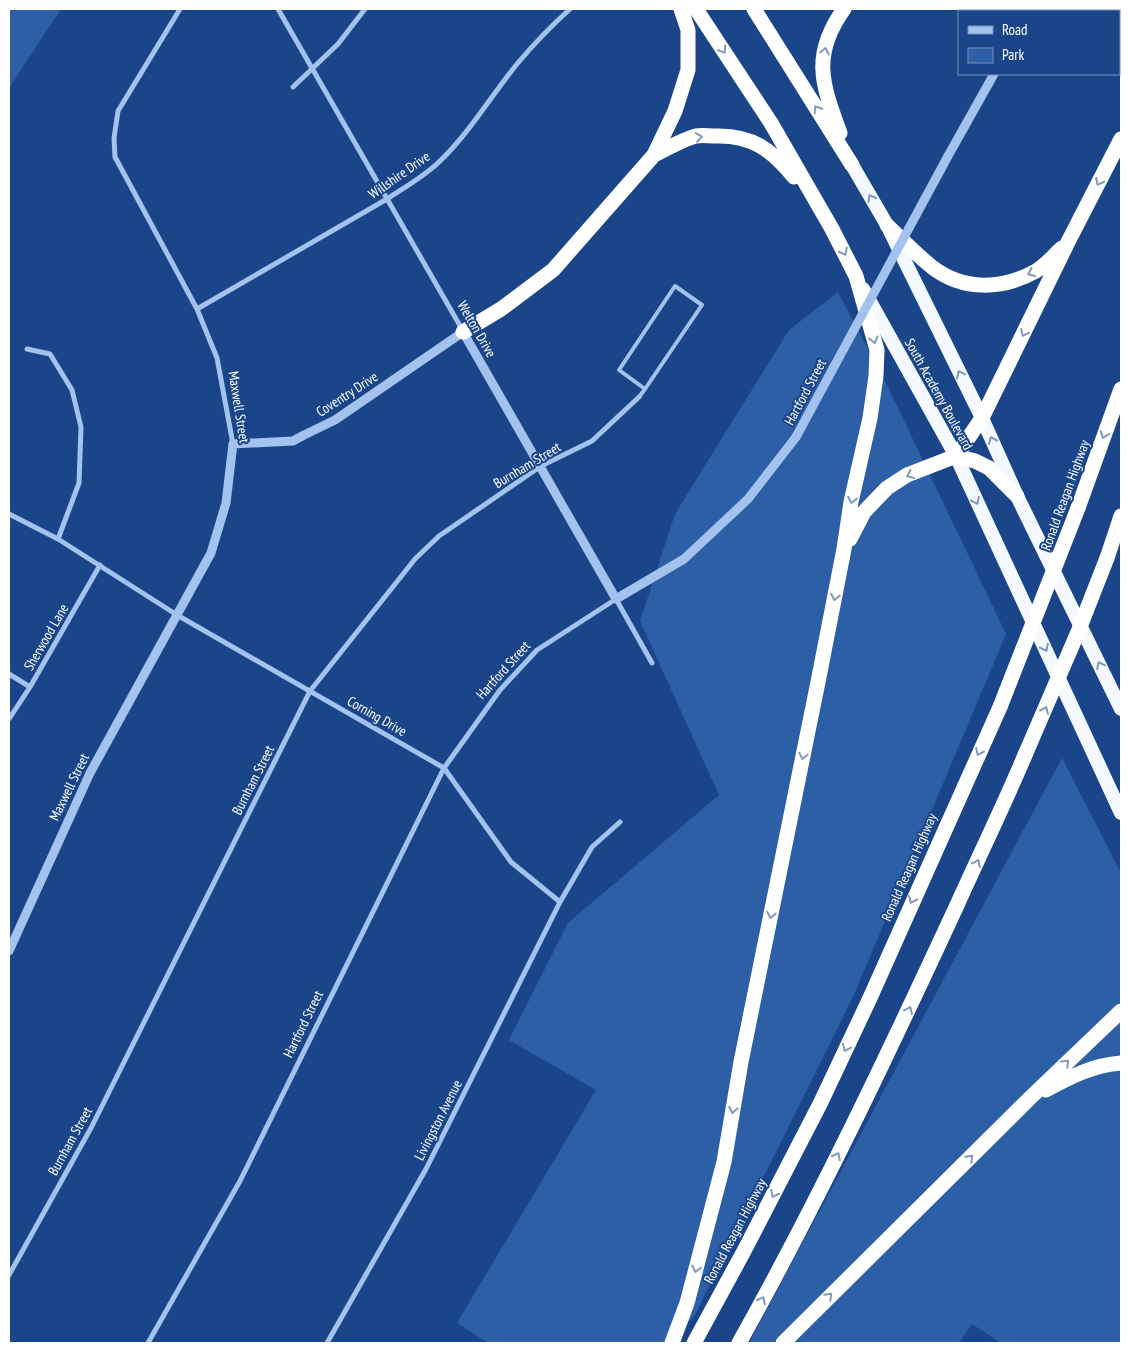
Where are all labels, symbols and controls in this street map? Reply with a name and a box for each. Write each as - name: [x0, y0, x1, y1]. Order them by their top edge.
- legend: [958, 10, 1120, 75]
- text: Road: [1002, 20, 1028, 39]
- one-way arrow: [717, 44, 726, 53]
- text: Park: [1002, 45, 1024, 64]
- one-way arrow: [819, 47, 830, 56]
- one-way arrow: [814, 105, 823, 114]
- one-way arrow: [694, 133, 703, 143]
- street label: Willshire Drive: [365, 147, 433, 203]
- one-way arrow: [1095, 177, 1105, 186]
- one-way arrow: [867, 194, 877, 203]
- one-way arrow: [838, 247, 848, 256]
- one-way arrow: [1027, 267, 1036, 277]
- street label: Welton Drive: [454, 298, 500, 361]
- one-way arrow: [1020, 328, 1030, 337]
- one-way arrow: [868, 335, 879, 344]
- street label: South Academy Boulevard: [901, 335, 977, 453]
- street label: Hartford Street: [780, 356, 830, 428]
- street label: Coventry Drive: [313, 367, 382, 421]
- street label: Maxwell Street: [224, 370, 254, 444]
- one-way arrow: [956, 370, 966, 379]
- one-way arrow: [1100, 430, 1110, 439]
- one-way arrow: [987, 436, 998, 445]
- street label: Ronald Reagan Highway: [1037, 437, 1094, 553]
- street label: Burnham Street: [490, 438, 564, 492]
- one-way arrow: [906, 468, 915, 479]
- one-way arrow: [848, 495, 858, 504]
- one-way arrow: [970, 496, 980, 505]
- one-way arrow: [830, 592, 841, 601]
- street label: Sherwood Lane: [20, 600, 72, 674]
- street label: Hartford Street: [472, 637, 534, 703]
- one-way arrow: [1038, 643, 1049, 652]
- one-way arrow: [1096, 661, 1106, 670]
- street label: Corning Drive: [344, 692, 410, 740]
- one-way arrow: [1038, 706, 1049, 715]
- street label: Burnham Street: [228, 742, 278, 818]
- one-way arrow: [975, 747, 985, 756]
- street label: Maxwell Street: [45, 750, 93, 824]
- one-way arrow: [799, 752, 809, 761]
- street label: Ronald Reagan Highway: [877, 809, 941, 924]
- one-way arrow: [971, 859, 981, 868]
- one-way arrow: [908, 895, 919, 904]
- one-way arrow: [766, 911, 777, 920]
- street label: Hartford Street: [279, 987, 327, 1061]
- one-way arrow: [902, 1006, 913, 1015]
- one-way arrow: [842, 1043, 852, 1052]
- one-way arrow: [1060, 1060, 1069, 1069]
- street label: Livingston Avenue: [410, 1076, 466, 1163]
- street label: Burnham Street: [44, 1104, 96, 1178]
- one-way arrow: [728, 1106, 738, 1115]
- one-way arrow: [831, 1152, 841, 1161]
- one-way arrow: [964, 1154, 973, 1163]
- street label: Ronald Reagan Highway: [700, 1175, 771, 1287]
- one-way arrow: [770, 1188, 780, 1197]
- one-way arrow: [691, 1264, 701, 1272]
- one-way arrow: [823, 1293, 832, 1302]
- one-way arrow: [756, 1297, 766, 1306]

